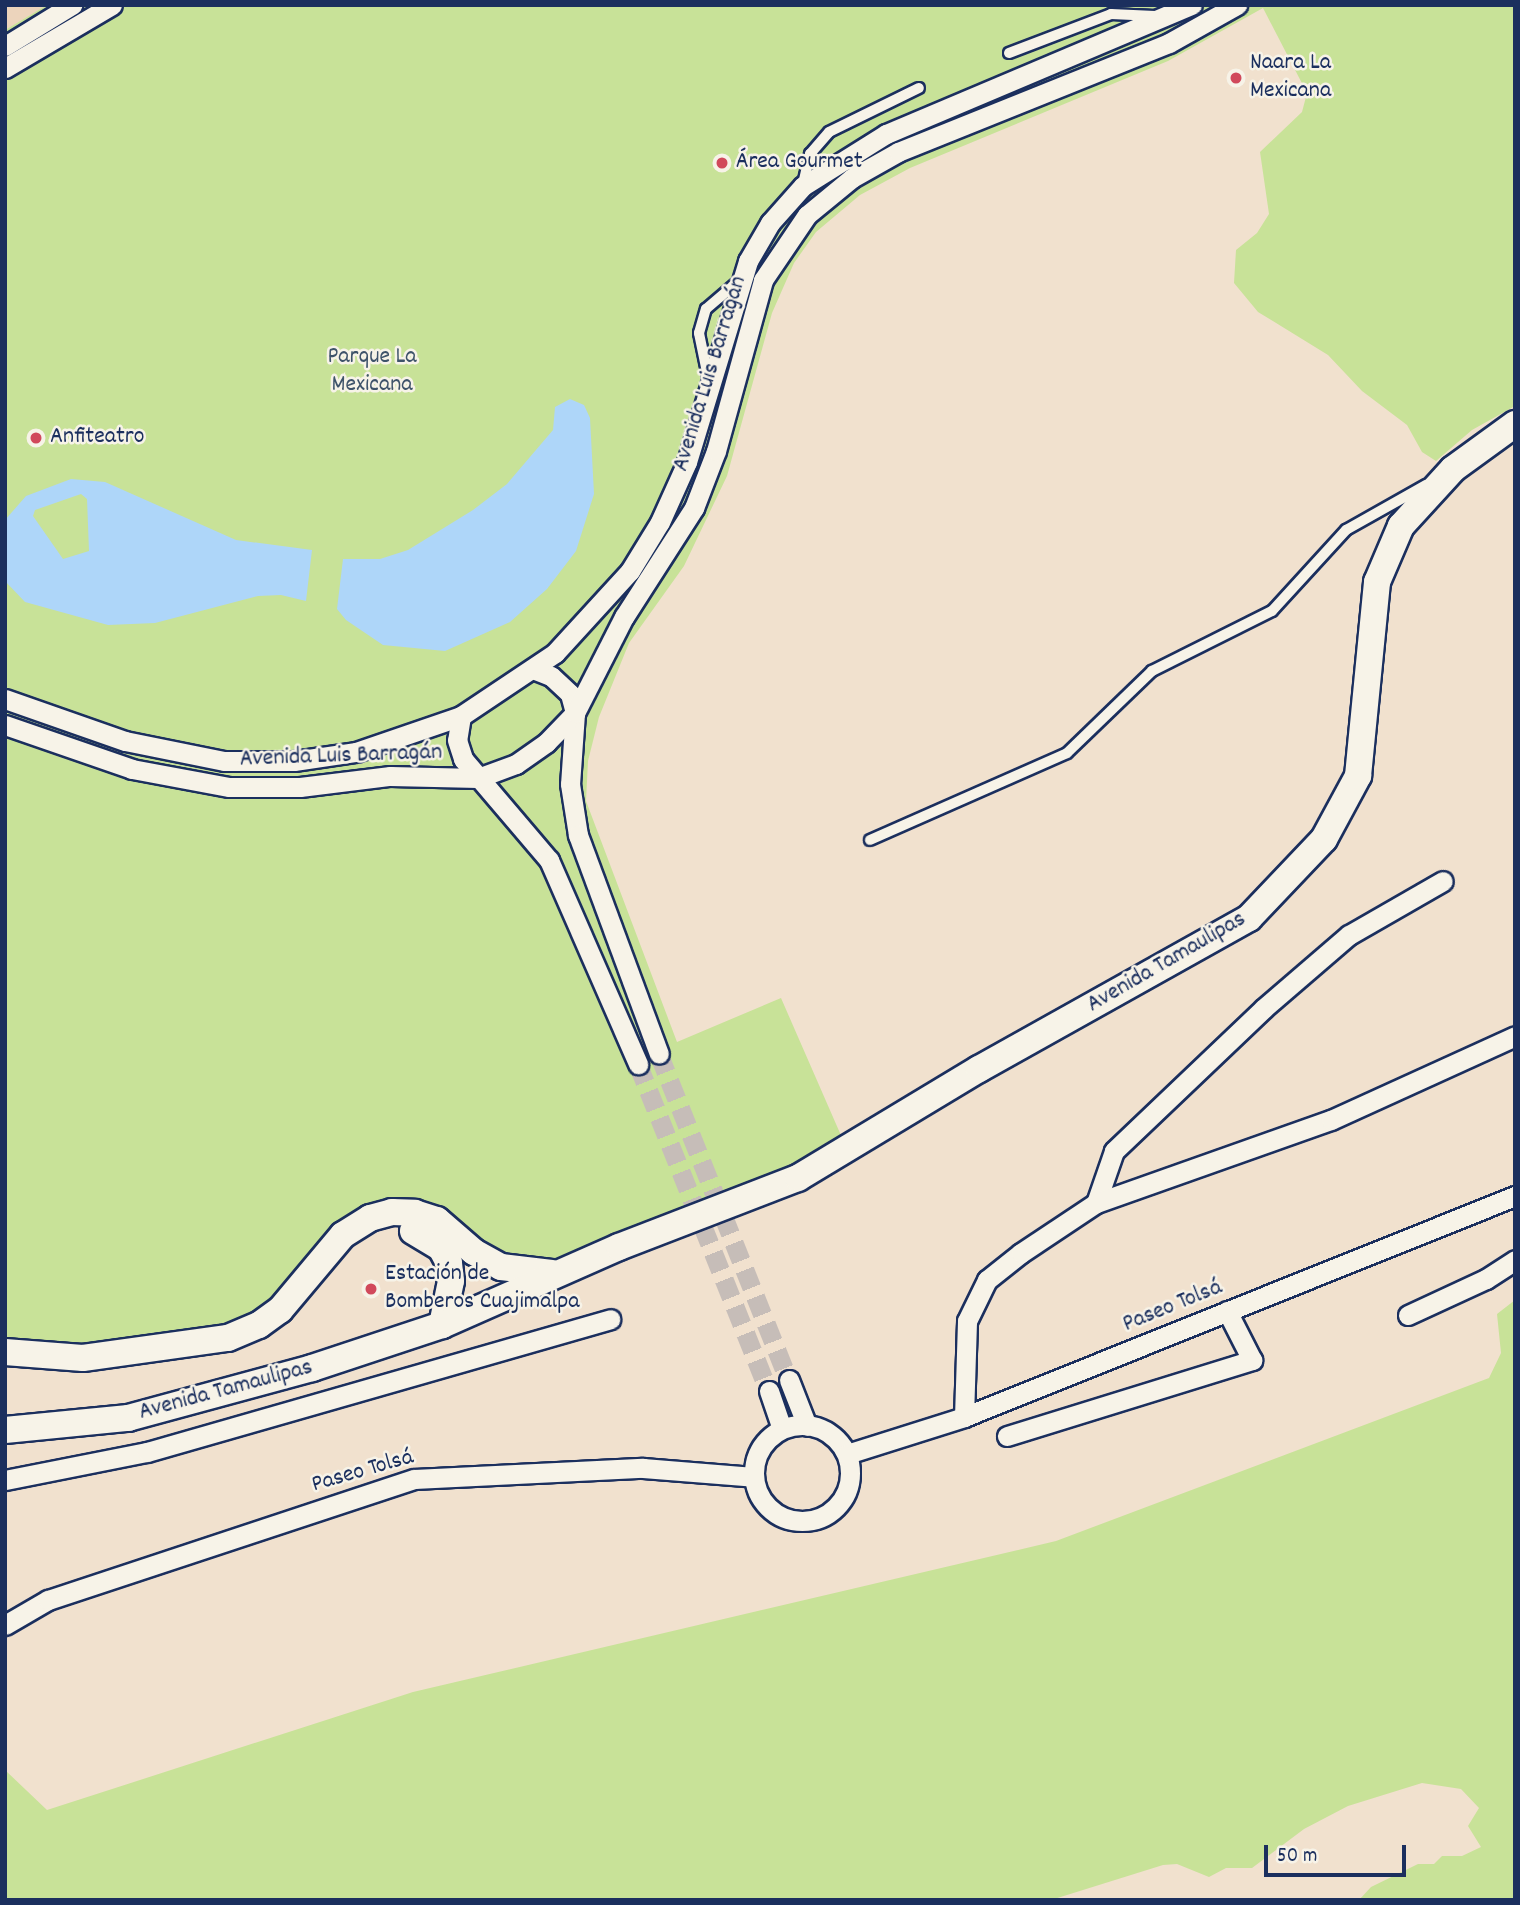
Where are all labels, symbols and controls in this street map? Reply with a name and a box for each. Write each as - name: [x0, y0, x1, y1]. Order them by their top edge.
- place label: Naara La Mexicana: [1250, 50, 1331, 106]
- marker: Naara La Mexicana: [1228, 70, 1244, 86]
- place label: Área Gourmet: [736, 149, 863, 177]
- marker: Área Gourmet: [714, 155, 730, 171]
- street label: Avenida Luis Barragán: [668, 273, 754, 475]
- park label: Parque La Mexicana: [327, 344, 417, 400]
- place label: Anfiteatro: [50, 424, 144, 452]
- marker: Anfiteatro: [28, 430, 44, 446]
- street label: Avenida Luis Barragán: [239, 739, 443, 775]
- street label: Avenida Tamaulipas: [1082, 906, 1252, 1020]
- place label: Estación de Bomberos Cuajimalpa: [385, 1261, 580, 1317]
- street label: Paseo Tolsá: [1119, 1274, 1227, 1340]
- marker: Estación de Bomberos Cuajimalpa: [363, 1281, 379, 1297]
- street label: Avenida Tamaulipas: [136, 1354, 316, 1428]
- street label: Paseo Tolsá: [309, 1444, 417, 1500]
- scale bar: [1268, 1832, 1410, 1876]
- text: 50 m: [1277, 1842, 1317, 1872]

